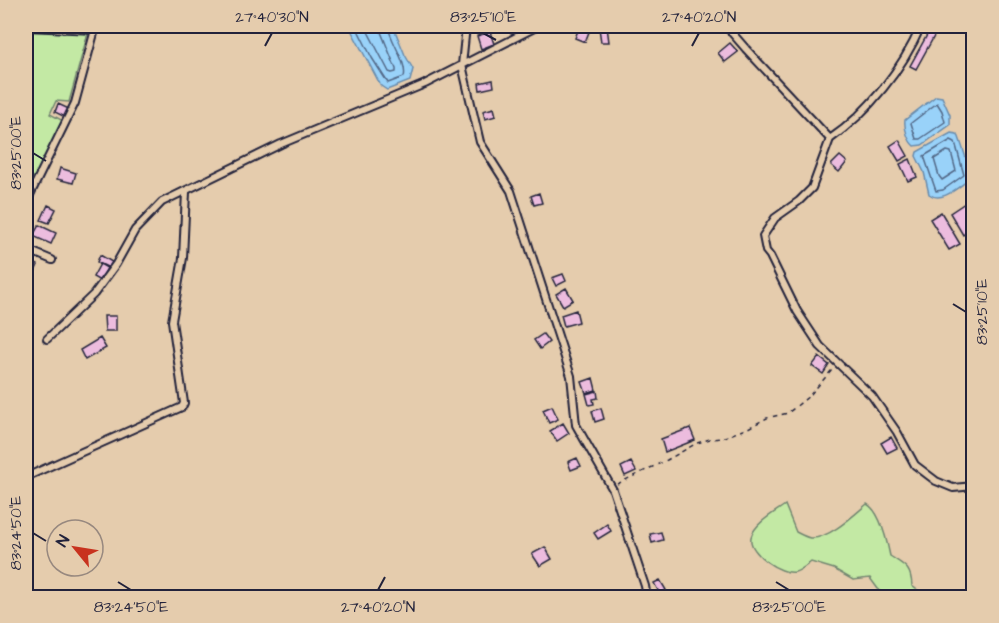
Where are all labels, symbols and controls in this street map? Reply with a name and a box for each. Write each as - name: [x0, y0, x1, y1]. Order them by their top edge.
- text: 27°40'30"N: [235, 7, 309, 28]
- text: 83°25'10"E: [450, 7, 516, 28]
- text: 27°40'20"N: [662, 7, 736, 28]
- text: 83°25'00"E: [6, 116, 27, 190]
- text: 83°25'10"E: [972, 279, 993, 345]
- text: 83°24'50"E: [6, 496, 27, 570]
- north arrow: [45, 518, 105, 578]
- text: N: [51, 531, 75, 551]
- text: 83°24'50"E: [94, 597, 168, 618]
- text: 27°40'20"N: [341, 597, 415, 618]
- text: 83°25'00"E: [752, 597, 826, 618]

